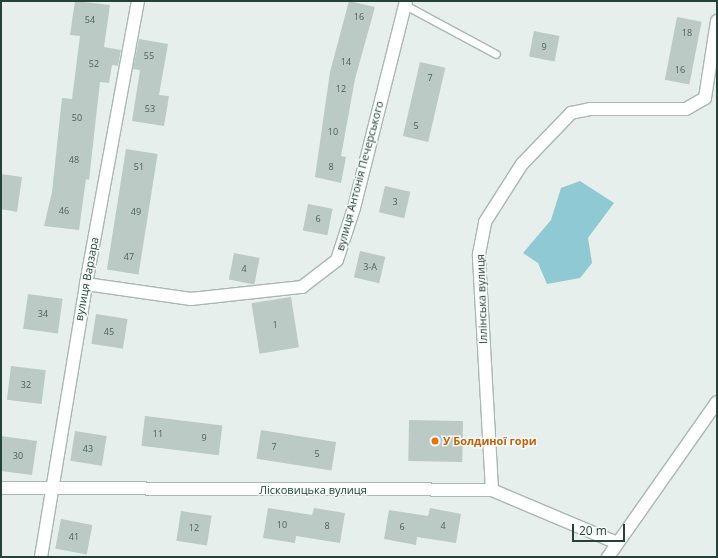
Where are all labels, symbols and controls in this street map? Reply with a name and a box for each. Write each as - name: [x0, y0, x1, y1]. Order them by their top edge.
- house number: 16: [354, 12, 364, 22]
- house number: 54: [85, 15, 95, 25]
- house number: 18: [682, 28, 692, 38]
- house number: 9: [541, 42, 547, 52]
- house number: 55: [144, 51, 154, 61]
- house number: 14: [341, 57, 351, 67]
- house number: 52: [89, 59, 99, 69]
- house number: 16: [675, 65, 685, 75]
- house number: 7: [427, 73, 433, 83]
- house number: 12: [336, 84, 346, 94]
- street label: вулиця Антонія Печерського: [334, 100, 386, 252]
- house number: 53: [145, 104, 155, 114]
- house number: 50: [72, 113, 82, 123]
- house number: 5: [413, 121, 419, 131]
- house number: 10: [328, 127, 338, 137]
- house number: 48: [69, 155, 79, 165]
- house number: 51: [134, 162, 144, 172]
- house number: 8: [328, 162, 334, 172]
- house number: 3: [392, 197, 398, 207]
- house number: 46: [59, 206, 69, 216]
- house number: 49: [131, 207, 141, 217]
- house number: 6: [315, 214, 321, 224]
- street label: вулиця Варзара: [72, 236, 102, 322]
- house number: 47: [124, 252, 134, 262]
- street label: Іллінська вулиця: [474, 254, 490, 344]
- house number: 3-А: [363, 262, 377, 272]
- house number: 4: [241, 264, 247, 274]
- house number: 34: [38, 309, 48, 319]
- house number: 1: [272, 320, 278, 330]
- house number: 45: [104, 327, 114, 337]
- house number: 32: [21, 380, 31, 390]
- house number: 11: [153, 429, 163, 439]
- house number: 9: [201, 433, 207, 443]
- place label: У Болдиної гори: [443, 434, 537, 448]
- marker: У Болдиної гори: [430, 436, 440, 446]
- house number: 7: [271, 442, 277, 452]
- house number: 43: [83, 444, 93, 454]
- house number: 5: [314, 449, 320, 459]
- house number: 30: [13, 451, 23, 461]
- street label: Лісковицька вулиця: [259, 483, 367, 497]
- scale bar: [574, 516, 627, 542]
- house number: 10: [277, 520, 287, 530]
- house number: 8: [324, 521, 330, 531]
- house number: 4: [440, 521, 446, 531]
- house number: 6: [399, 522, 405, 532]
- text: 20 m: [579, 522, 607, 539]
- house number: 12: [189, 523, 199, 533]
- house number: 41: [69, 532, 79, 542]

